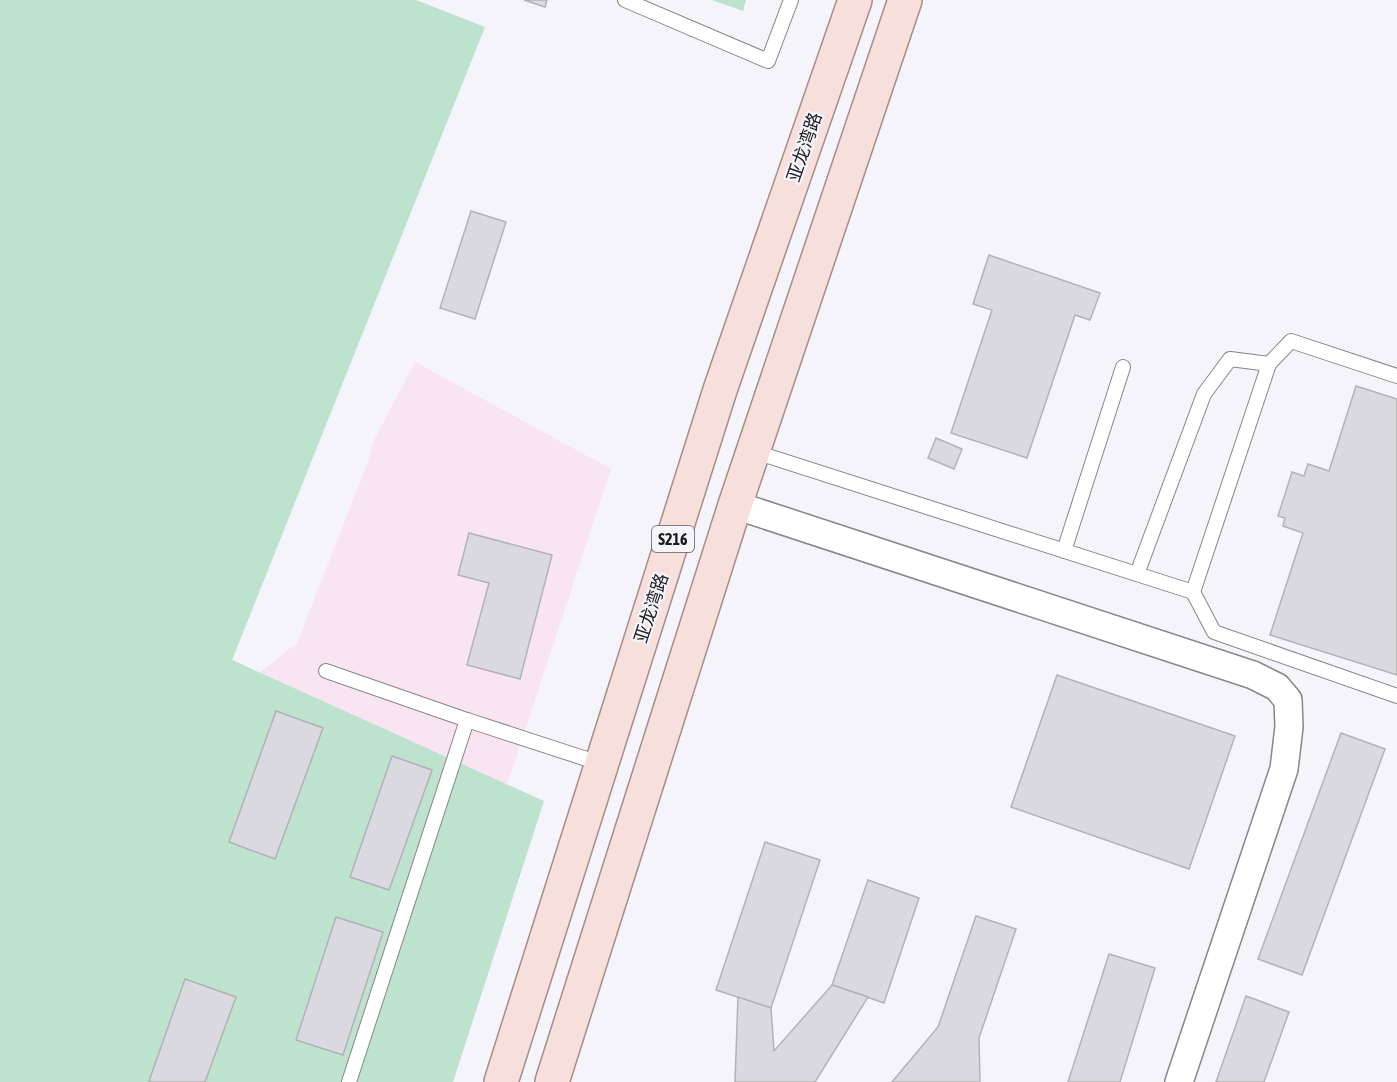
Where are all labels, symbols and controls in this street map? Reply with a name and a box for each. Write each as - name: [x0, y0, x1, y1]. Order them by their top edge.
- street label: 亚龙湾路: [782, 110, 826, 184]
- road number: S216: [652, 526, 694, 552]
- street label: 亚龙湾路: [630, 571, 672, 645]

